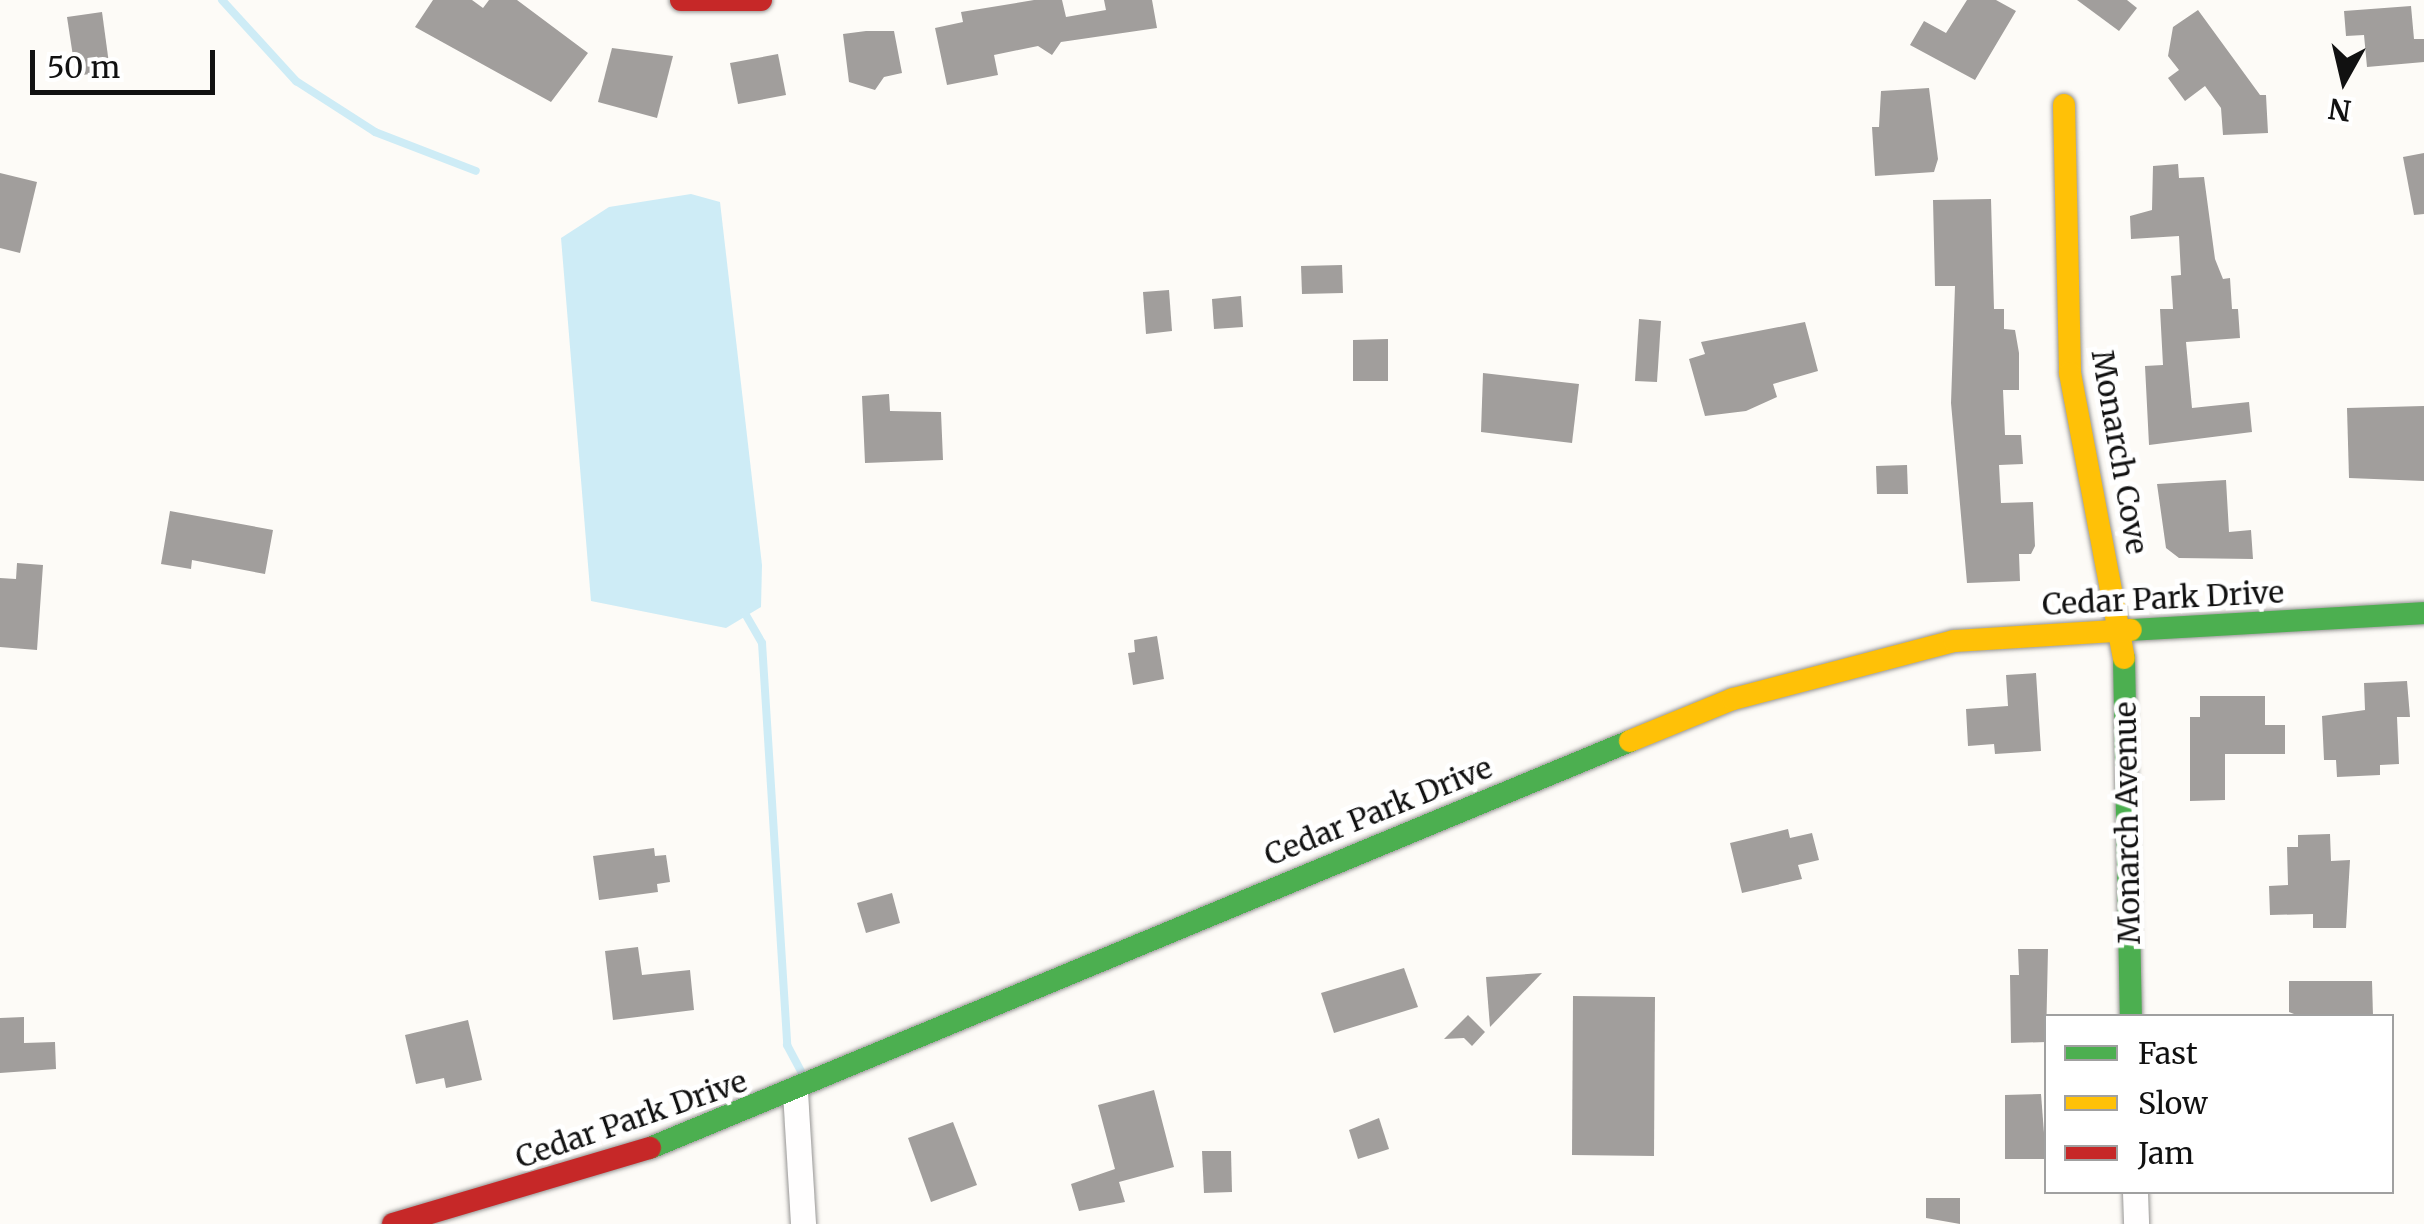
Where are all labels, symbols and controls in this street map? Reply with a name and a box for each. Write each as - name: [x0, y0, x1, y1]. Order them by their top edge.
- scale bar: [35, 30, 220, 92]
- north arrow: [2294, 30, 2394, 130]
- text: 50 m: [47, 48, 120, 86]
- text: N: [2326, 90, 2353, 129]
- street label: Monarch Cove: [2084, 347, 2156, 557]
- street label: Cedar Park Drive: [2041, 574, 2285, 622]
- street label: Monarch Avenue: [2107, 701, 2147, 945]
- street label: Cedar Park Drive: [1259, 749, 1497, 873]
- legend: [2044, 1014, 2394, 1194]
- text: Fast: [2138, 1034, 2198, 1072]
- street label: Cedar Park Drive: [511, 1063, 751, 1175]
- text: Slow: [2138, 1084, 2208, 1122]
- text: Jam: [2138, 1134, 2194, 1172]

